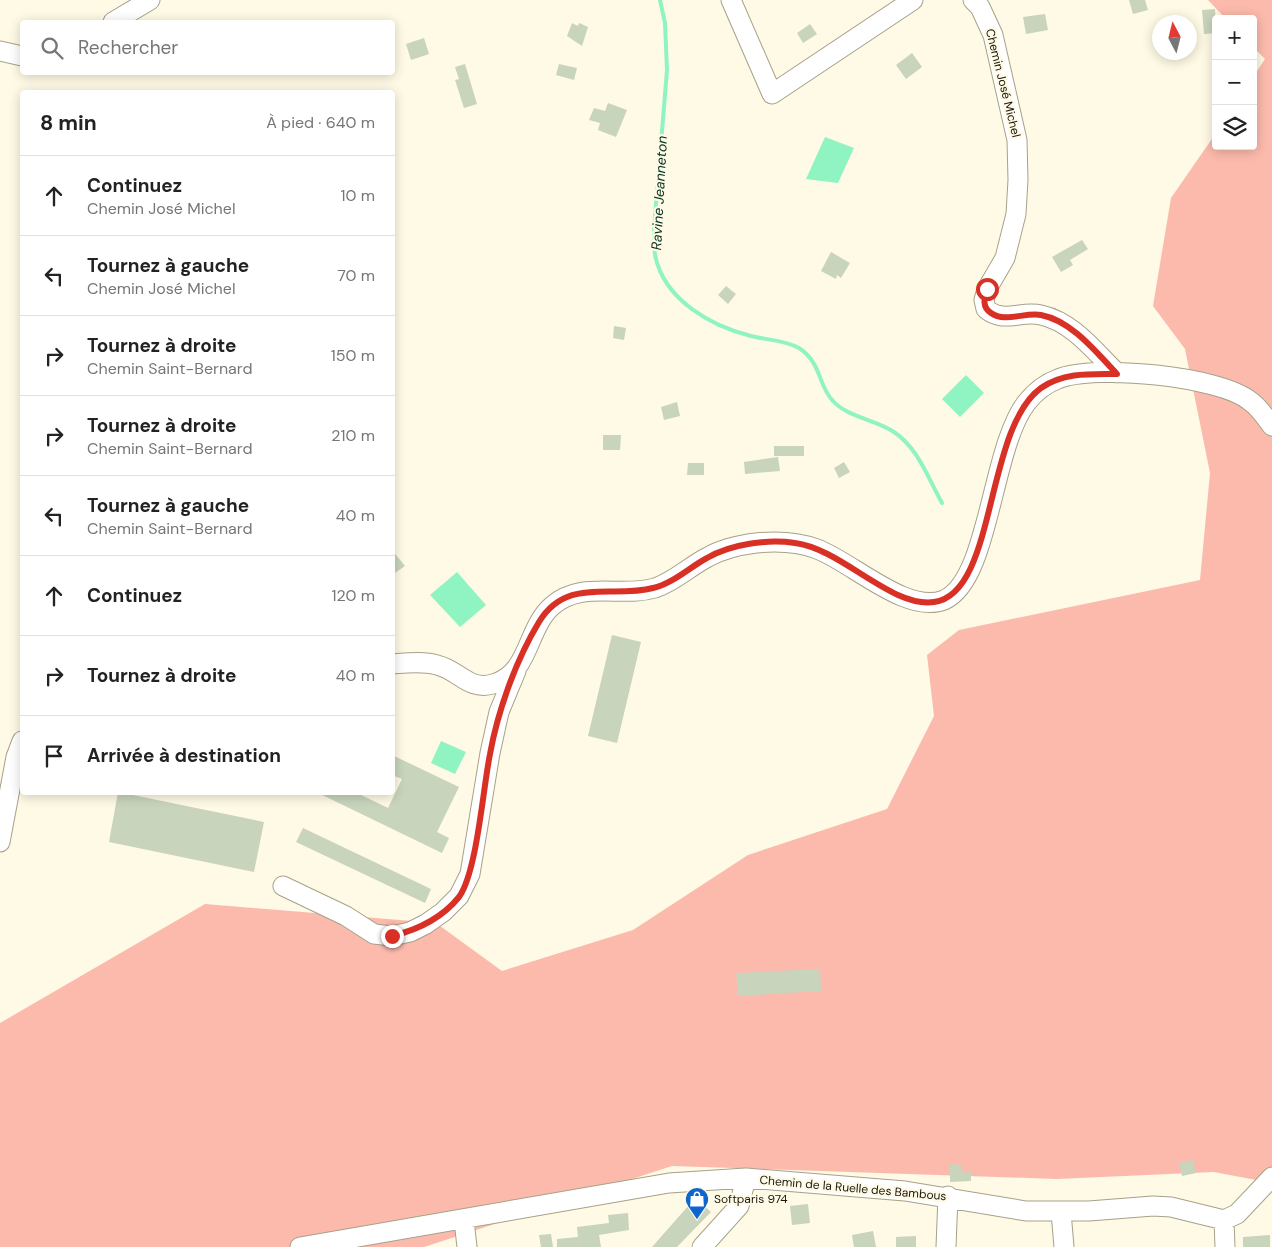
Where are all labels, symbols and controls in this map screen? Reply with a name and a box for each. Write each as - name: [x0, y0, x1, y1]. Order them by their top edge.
- north arrow: [1152, 15, 1197, 60]
- map controls: [1212, 15, 1257, 150]
- button: +: [1212, 15, 1257, 60]
- search box: [20, 20, 395, 75]
- street label: Chemin José Michel: [982, 27, 1024, 139]
- icon: search: [38, 34, 66, 62]
- text: Rechercher: [78, 35, 178, 60]
- button: −: [1212, 60, 1257, 105]
- button: layers: [1212, 105, 1257, 150]
- text: 8 min: [40, 109, 97, 137]
- text: À pied · 640 m: [266, 112, 375, 133]
- water label: Ravine Jeanneton: [647, 135, 671, 251]
- text: Continuez: [87, 173, 182, 198]
- icon: ahead: [40, 182, 68, 210]
- text: 10 m: [341, 185, 375, 206]
- text: Chemin José Michel: [87, 198, 235, 219]
- text: Tournez à gauche: [87, 253, 249, 278]
- icon: left: [40, 262, 68, 290]
- text: 70 m: [337, 265, 375, 286]
- text: Chemin José Michel: [87, 278, 235, 299]
- route start: [976, 278, 999, 301]
- text: Tournez à droite: [87, 333, 237, 358]
- icon: right: [40, 342, 68, 370]
- text: 150 m: [331, 345, 375, 366]
- text: Chemin Saint-Bernard: [87, 358, 252, 379]
- text: Tournez à droite: [87, 413, 237, 438]
- icon: right: [40, 422, 68, 450]
- text: 210 m: [331, 425, 375, 446]
- text: Chemin Saint-Bernard: [87, 438, 252, 459]
- text: Tournez à gauche: [87, 493, 249, 518]
- icon: left: [40, 502, 68, 530]
- text: 40 m: [336, 505, 375, 526]
- text: Chemin Saint-Bernard: [87, 518, 252, 539]
- icon: ahead: [40, 582, 68, 610]
- text: Continuez: [87, 583, 182, 608]
- text: 120 m: [331, 585, 375, 606]
- icon: right: [40, 662, 68, 690]
- text: Tournez à droite: [87, 663, 237, 688]
- text: 40 m: [336, 665, 375, 686]
- icon: arrive: [40, 742, 68, 770]
- text: Arrivée à destination: [87, 743, 281, 768]
- route end: [381, 925, 404, 948]
- street label: Chemin de la Ruelle des Bambous: [759, 1172, 947, 1204]
- shop icon: Softparis 974: [684, 1186, 710, 1220]
- place label: Softparis 974: [714, 1191, 788, 1207]

